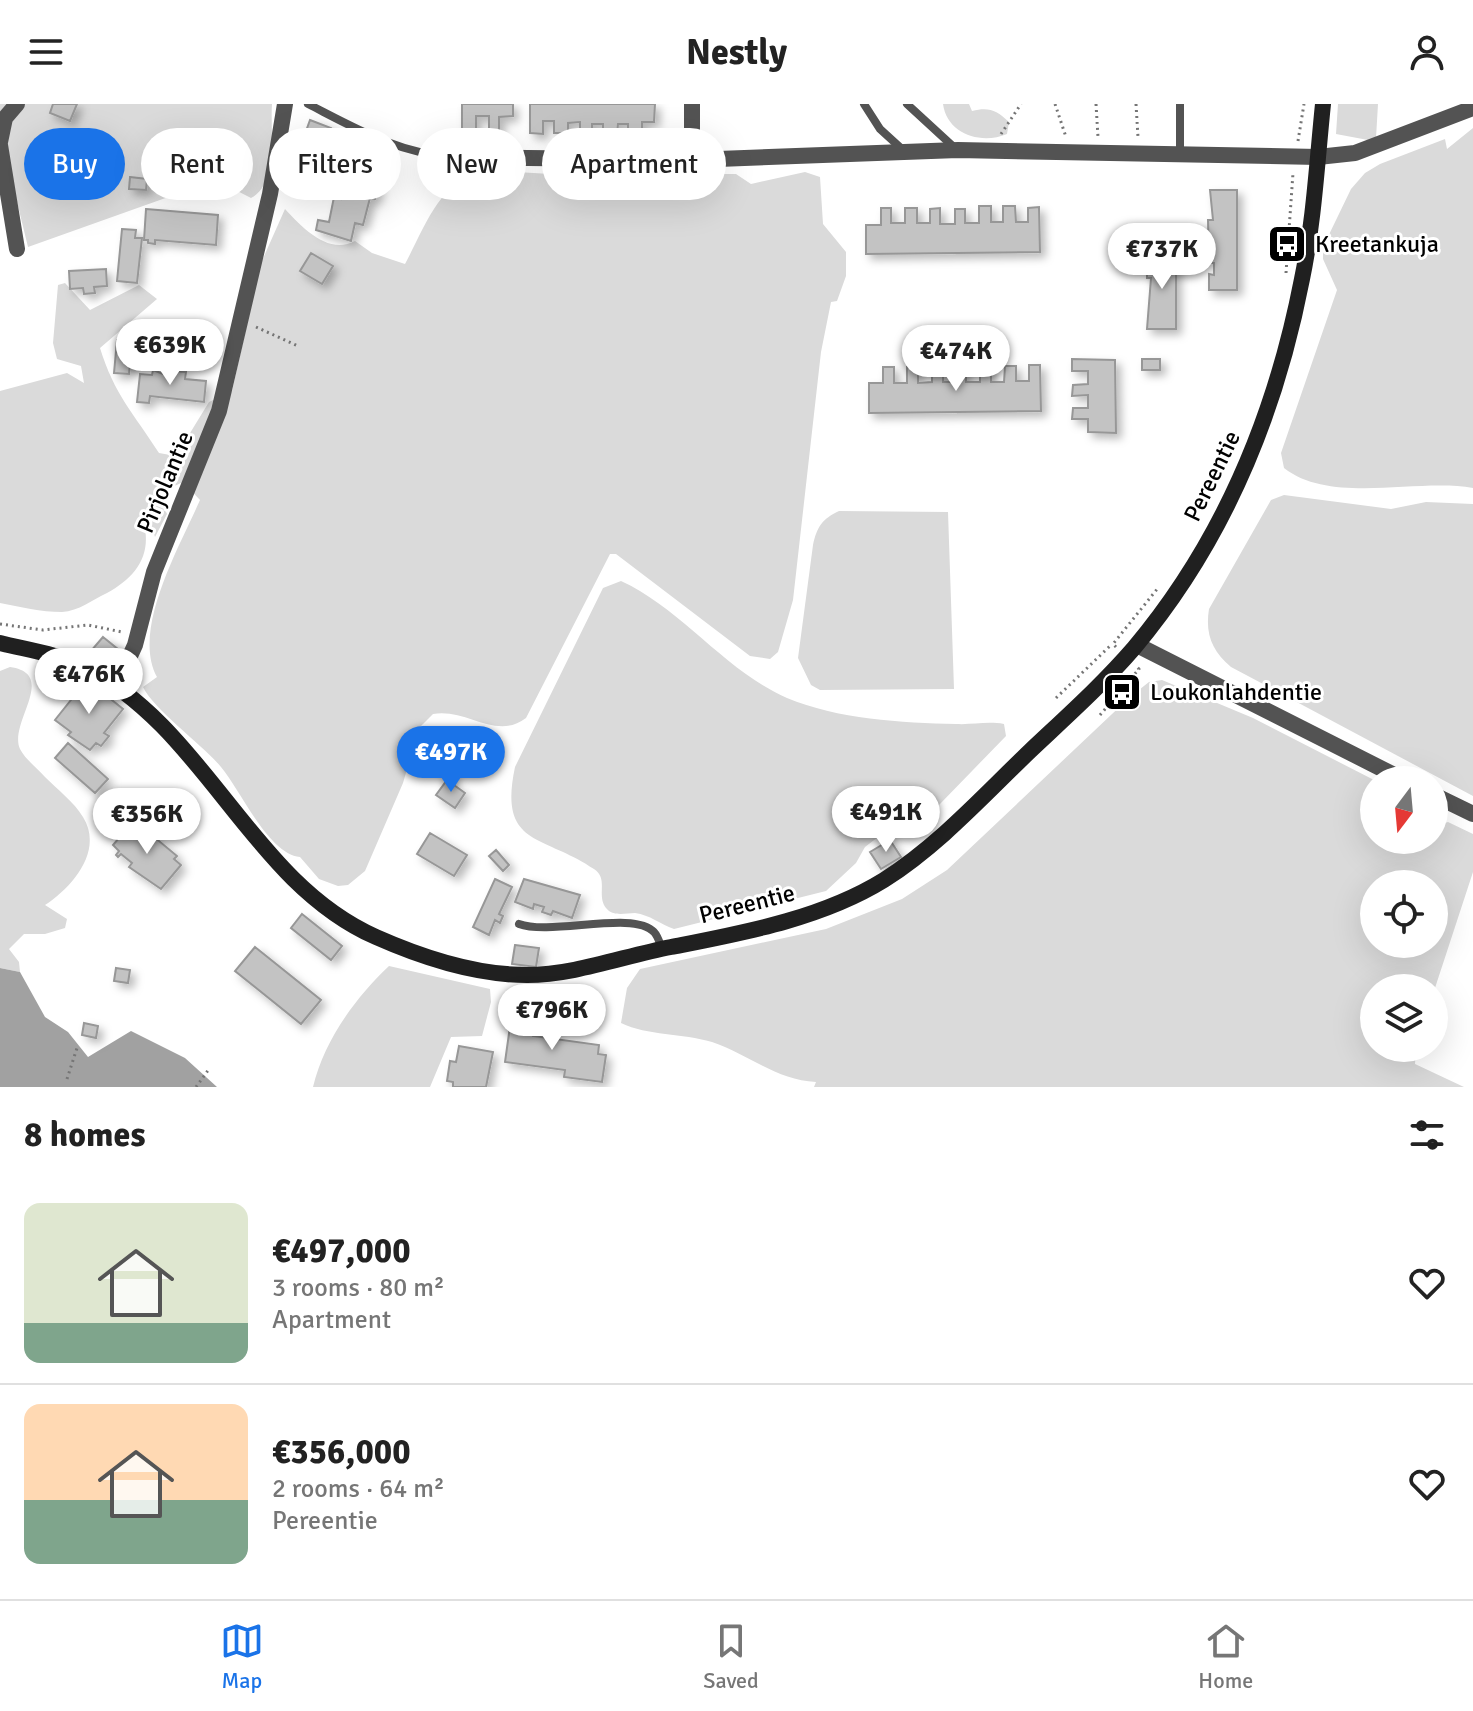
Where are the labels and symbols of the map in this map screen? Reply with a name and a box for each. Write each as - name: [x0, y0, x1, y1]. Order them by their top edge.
- pin: €737K: [1106, 223, 1218, 291]
- bus stop icon: Kreetankuja: [1266, 223, 1308, 265]
- place label: Kreetankuja: [1315, 229, 1439, 259]
- pin: €639K: [114, 319, 226, 387]
- pin: €474K: [900, 325, 1012, 393]
- street label: Pirjolantie: [130, 426, 200, 538]
- street label: Pereentie: [1177, 426, 1247, 526]
- pin: €476K: [33, 648, 145, 716]
- bus stop icon: Loukonlahdentie: [1101, 671, 1143, 713]
- place label: Loukonlahdentie: [1150, 677, 1322, 707]
- pin: €497K: [395, 726, 507, 794]
- north arrow: [1360, 766, 1448, 854]
- pin: €491K: [830, 786, 942, 854]
- pin: €356K: [91, 788, 203, 856]
- street label: Pereentie: [696, 878, 798, 930]
- pin: €796K: [496, 984, 608, 1052]

